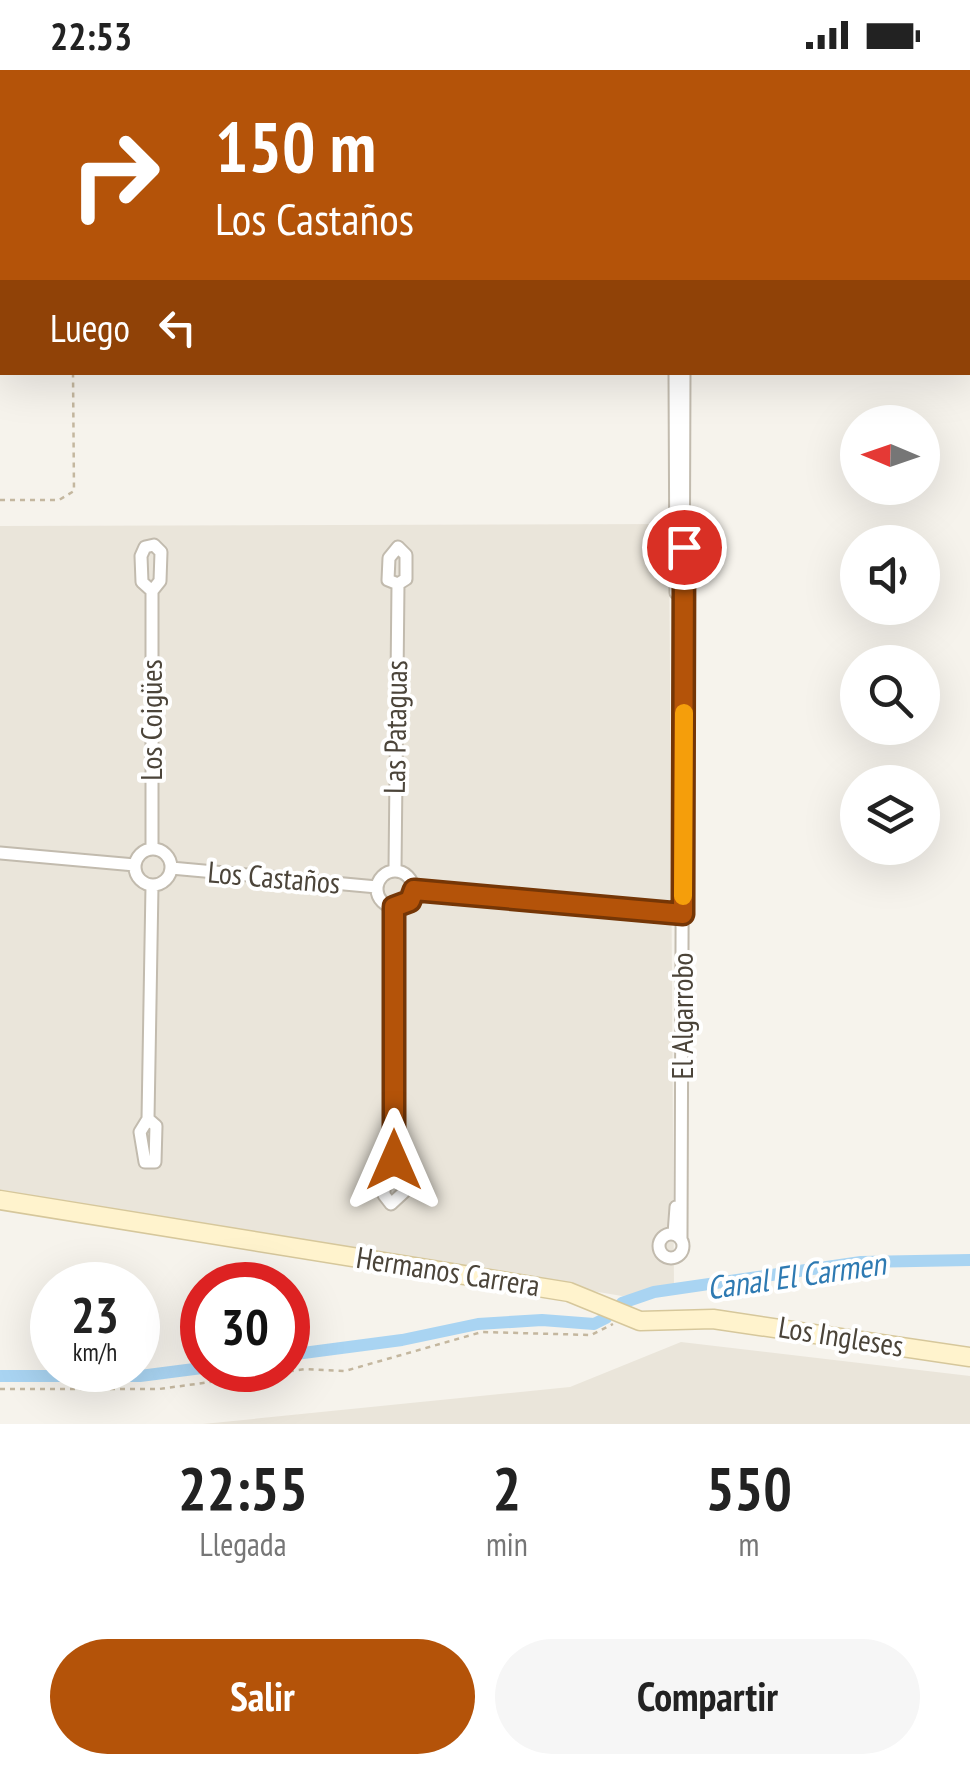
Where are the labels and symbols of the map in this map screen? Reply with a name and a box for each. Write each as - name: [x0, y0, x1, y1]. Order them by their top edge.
- north arrow: [840, 405, 940, 505]
- pin: [642, 505, 727, 590]
- street label: Los Coigües: [131, 659, 170, 781]
- street label: Las Pataguas: [374, 660, 415, 794]
- street label: Los Castaños: [206, 851, 342, 902]
- street label: El Algarrobo: [662, 953, 701, 1079]
- position arrow: [342, 1108, 446, 1212]
- street label: Hermanos Carrera: [354, 1237, 543, 1304]
- water label: Canal El Carmen: [704, 1241, 890, 1308]
- speed limit sign: 30: [180, 1262, 310, 1392]
- street label: Los Ingleses: [776, 1306, 906, 1365]

